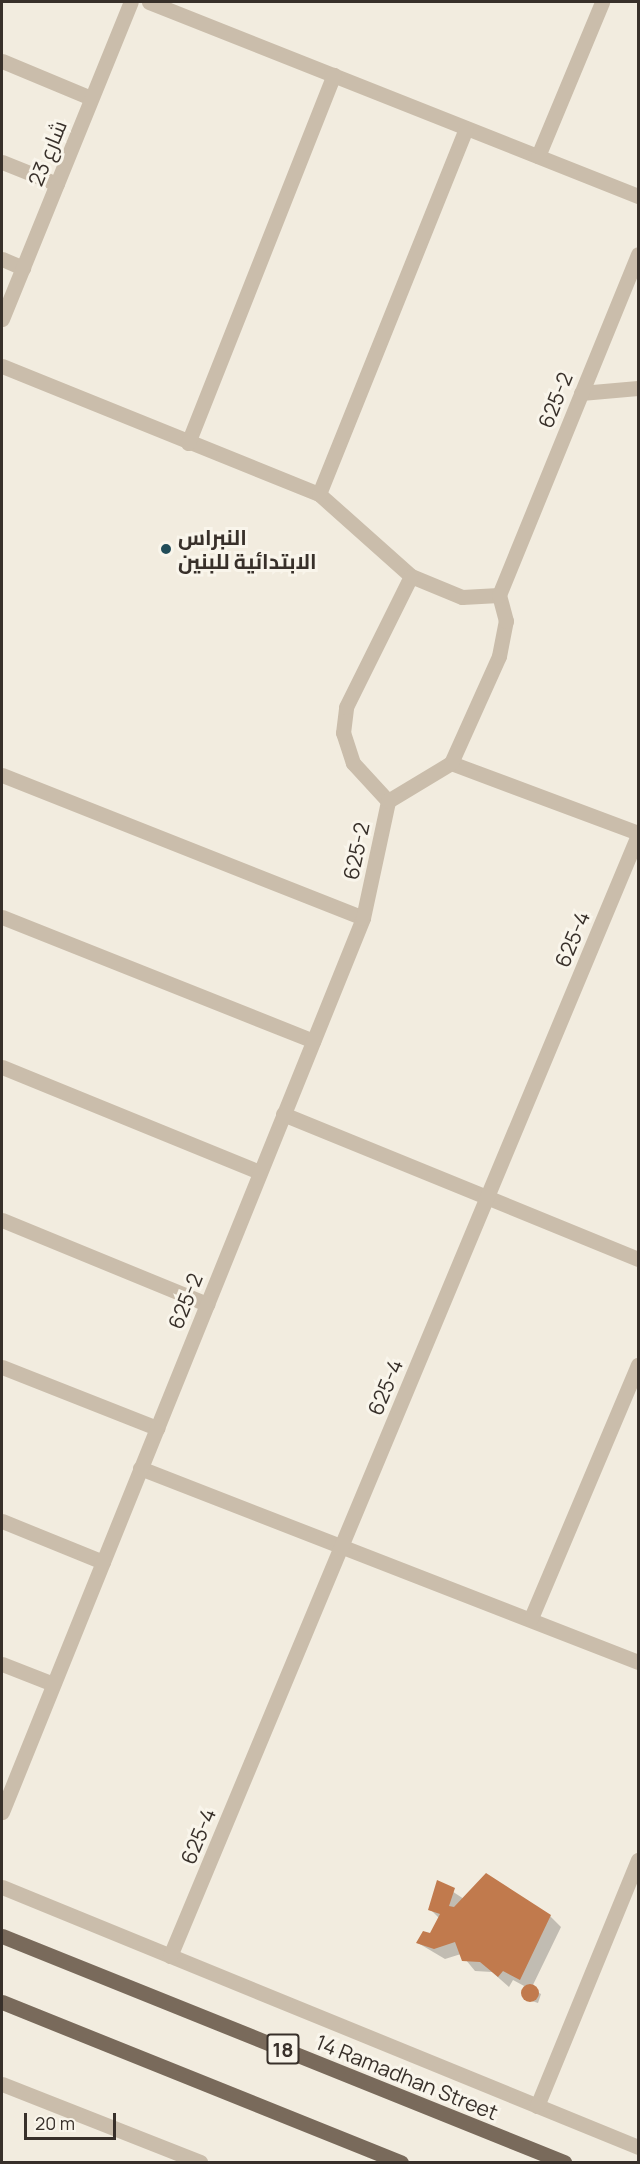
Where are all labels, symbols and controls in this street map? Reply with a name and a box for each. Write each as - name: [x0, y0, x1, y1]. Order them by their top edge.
- street label: شارع 23: [22, 117, 72, 189]
- street label: 625-2: [532, 368, 578, 432]
- place label: النبراس الابتدائية للبنين: [178, 524, 317, 574]
- marker: النبراس الابتدائية للبنين: [159, 542, 173, 556]
- street label: 625-2: [338, 820, 374, 882]
- street label: 625-4: [549, 907, 595, 971]
- street label: 625-2: [162, 1269, 208, 1333]
- street label: 625-4: [362, 1355, 408, 1419]
- street label: 625-4: [175, 1804, 221, 1868]
- street label: 14 Ramadhan Street: [312, 2029, 502, 2125]
- road number: 18: [265, 2032, 301, 2066]
- scale bar: [27, 2101, 118, 2139]
- text: 20 m: [35, 2111, 75, 2135]

